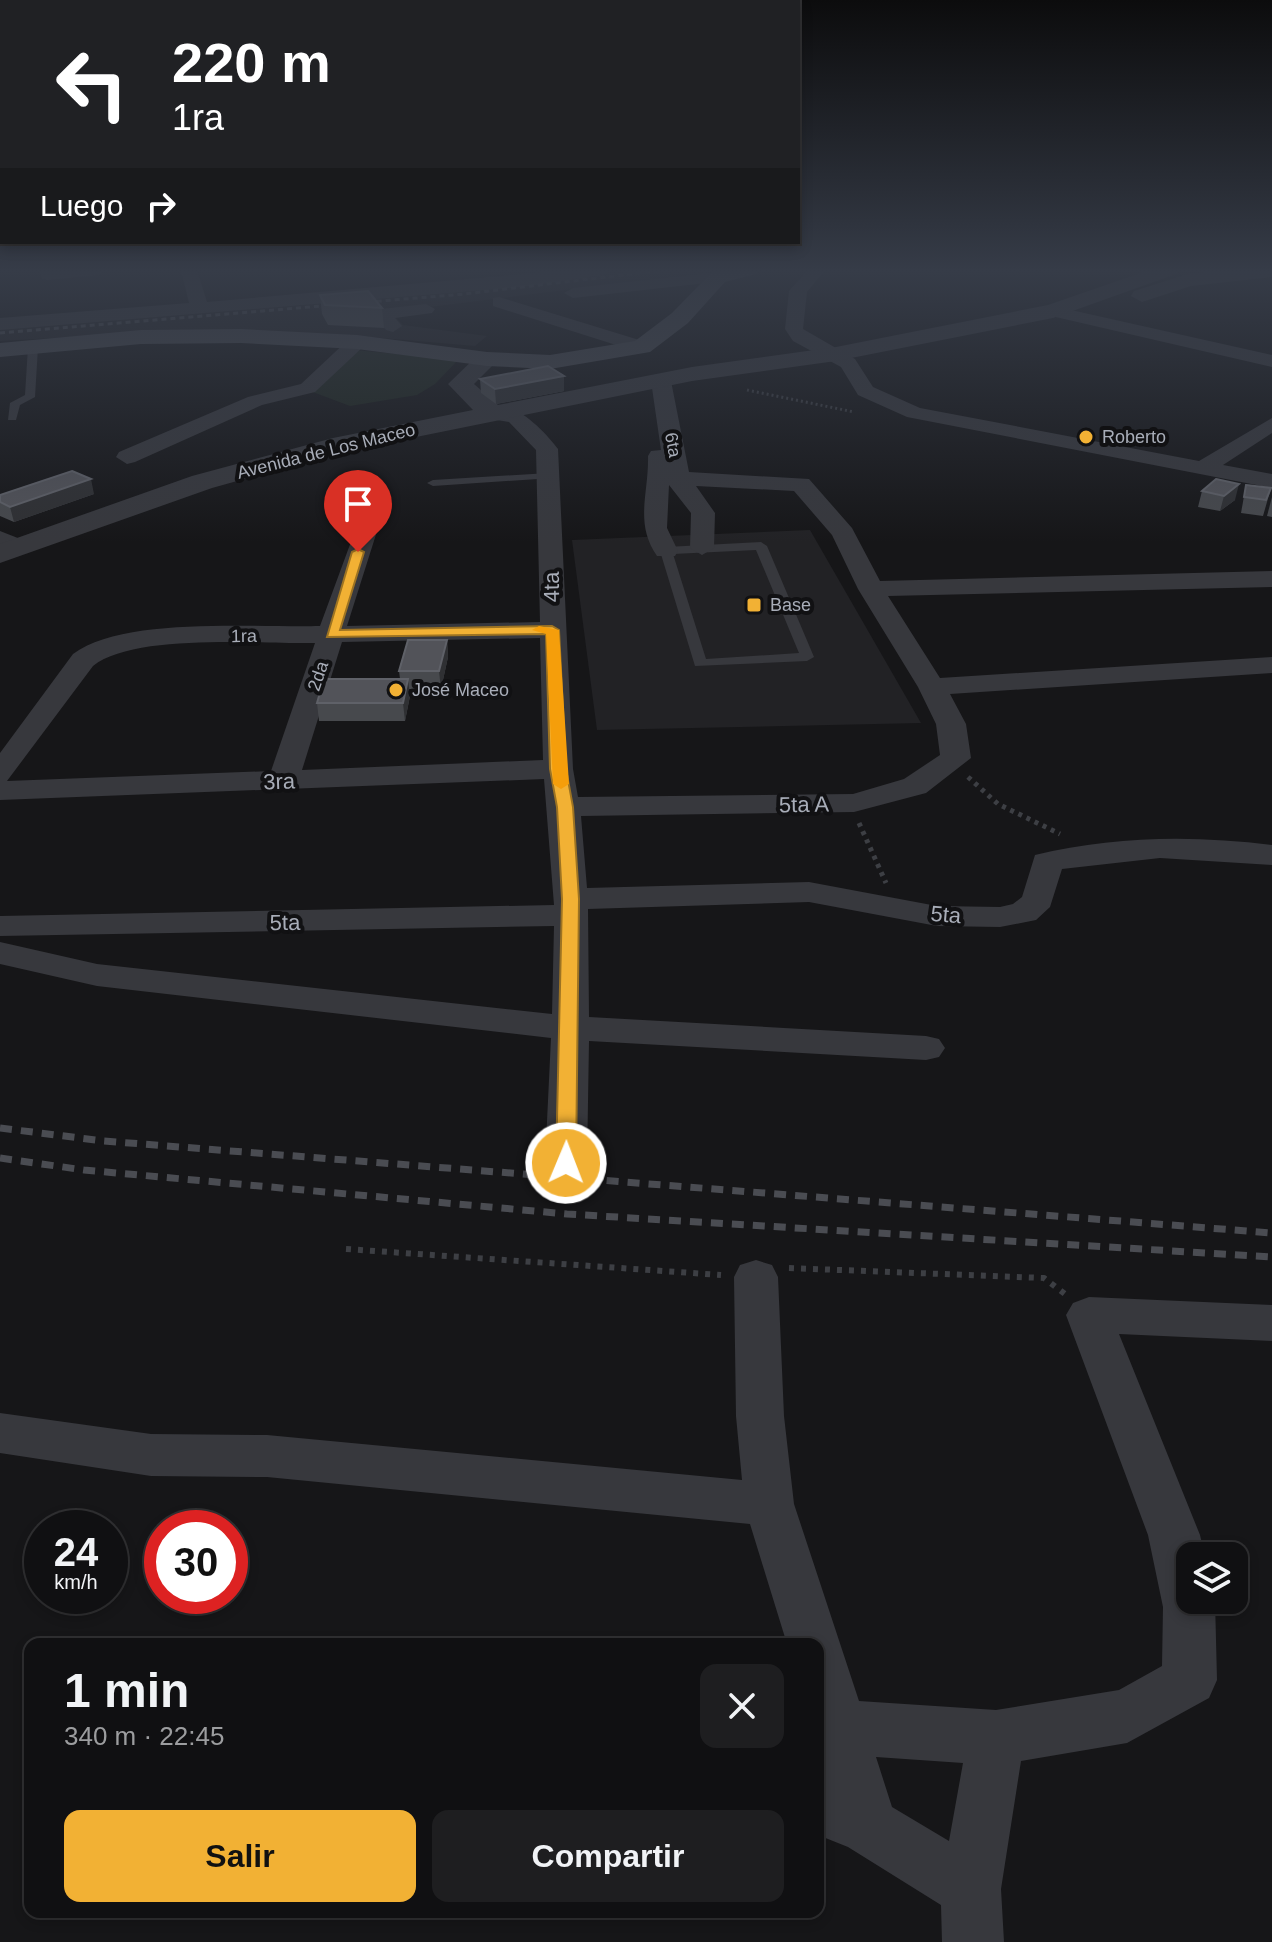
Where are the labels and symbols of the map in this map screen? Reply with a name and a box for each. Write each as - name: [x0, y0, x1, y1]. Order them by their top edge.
- street label: Avenida de Los Maceo: [235, 419, 417, 483]
- place label: Roberto: [1102, 427, 1166, 447]
- marker: Roberto: [1077, 428, 1095, 446]
- street label: 6ta: [661, 431, 685, 460]
- pin: [324, 470, 392, 552]
- street label: 4ta: [539, 571, 564, 603]
- place label: Base: [770, 595, 811, 615]
- marker: Base: [745, 596, 763, 614]
- street label: 1ra: [231, 626, 258, 646]
- street label: 2da: [304, 658, 333, 693]
- place label: José Maceo: [412, 680, 509, 700]
- marker: José Maceo: [387, 681, 405, 699]
- street label: 3ra: [263, 768, 296, 795]
- street label: 5ta A: [779, 792, 830, 817]
- street label: 5ta: [930, 901, 963, 928]
- street label: 5ta: [269, 910, 301, 935]
- position arrow: [524, 1121, 608, 1205]
- speed limit sign: 30: [144, 1510, 248, 1614]

